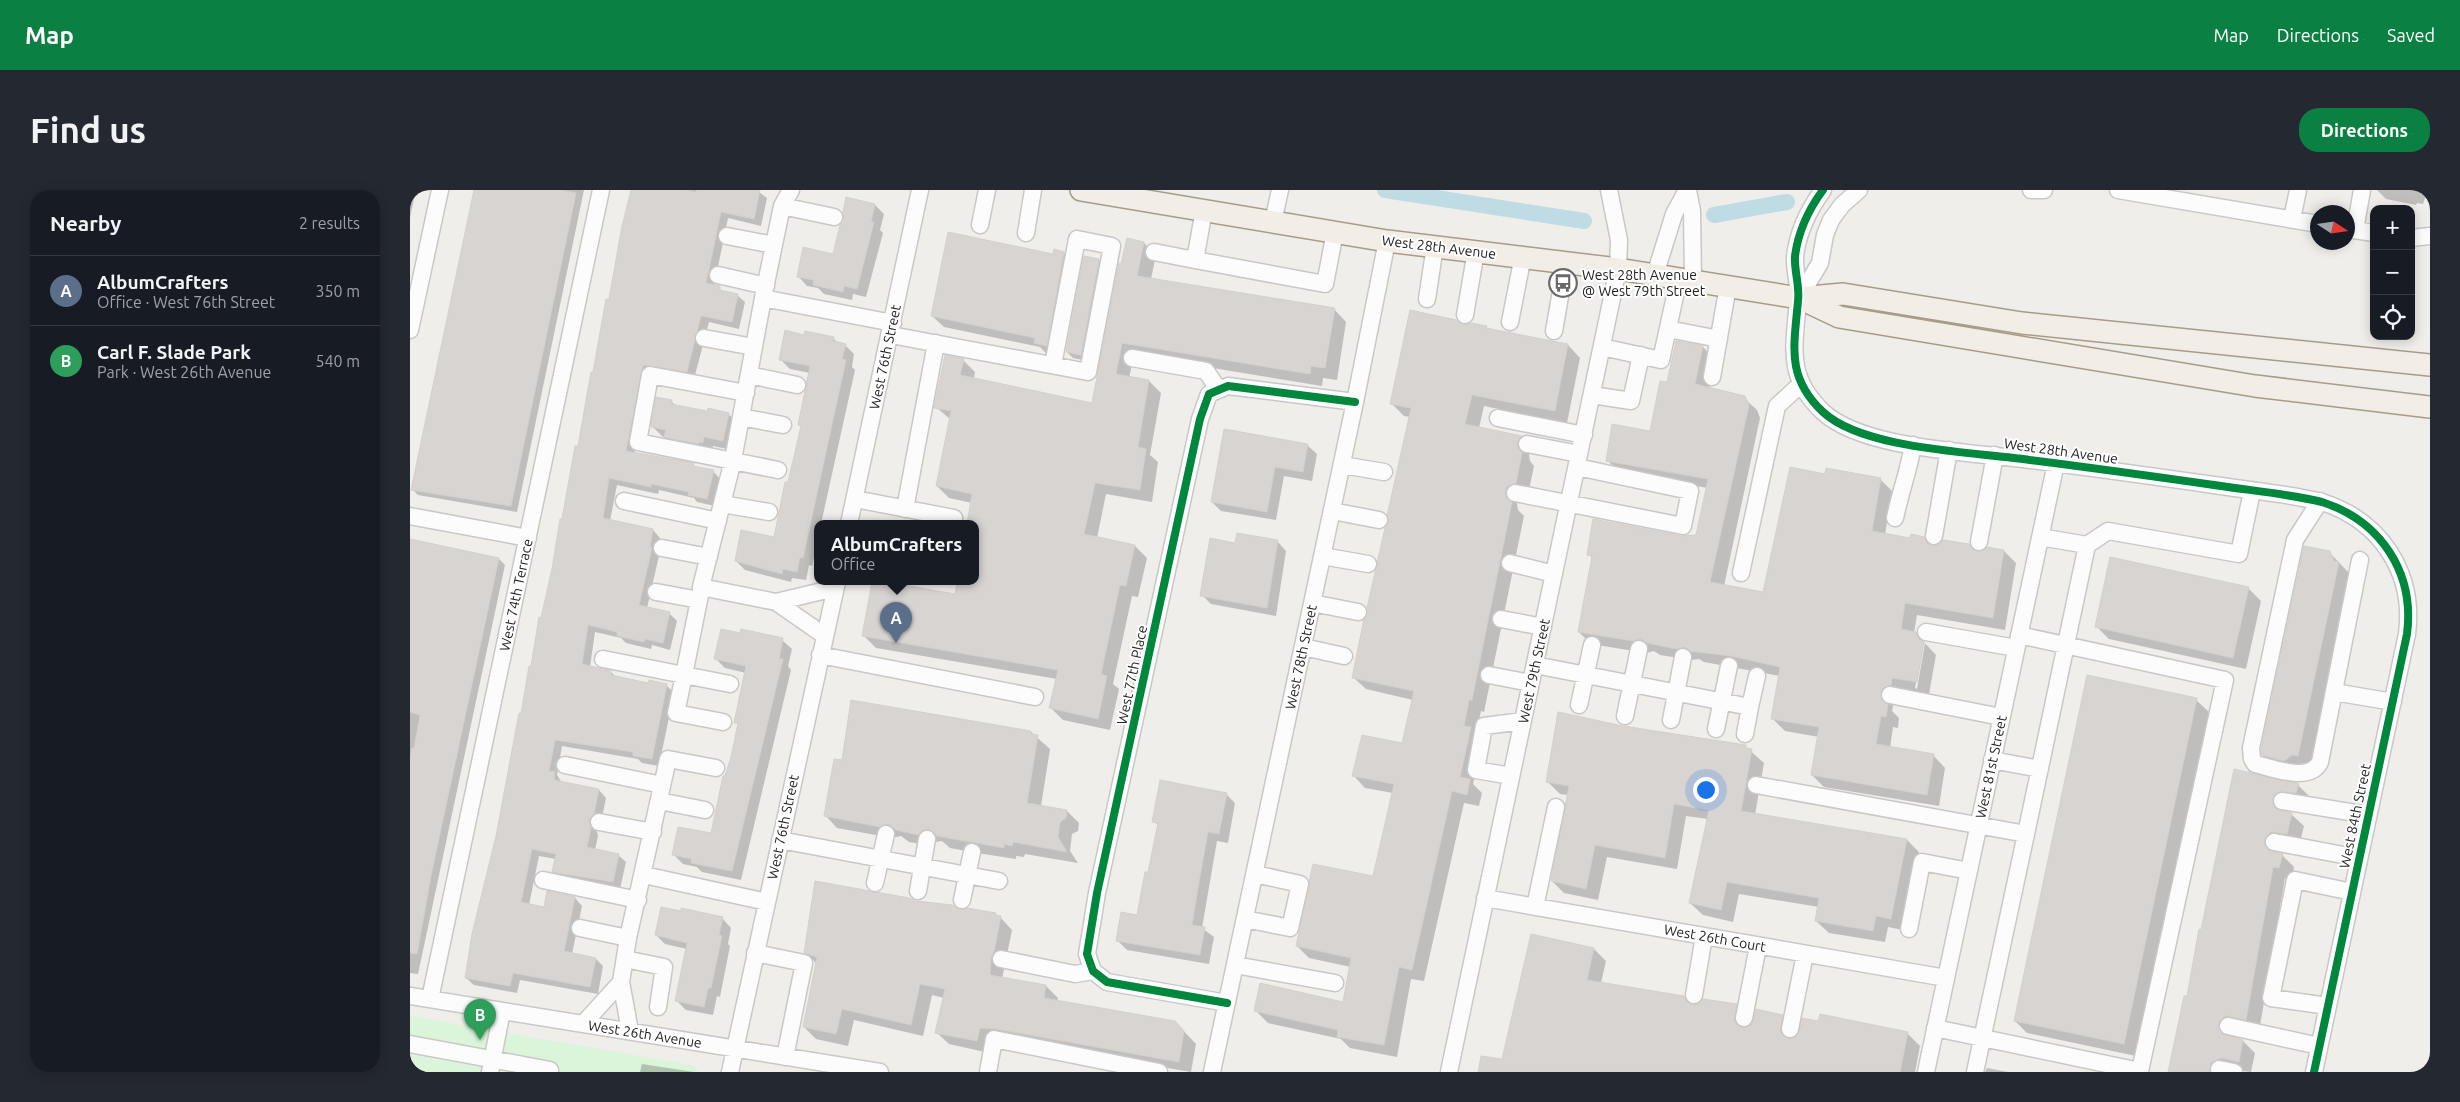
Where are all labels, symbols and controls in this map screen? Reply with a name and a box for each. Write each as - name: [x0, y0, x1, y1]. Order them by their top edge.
- text: Map: [25, 22, 74, 49]
- text: Map: [2213, 25, 2249, 45]
- text: Directions: [2277, 25, 2359, 45]
- text: Saved: [2387, 25, 2435, 45]
- button: Directions: [2299, 108, 2430, 152]
- text: Find us: [30, 110, 146, 150]
- north arrow: [2310, 205, 2355, 250]
- map controls: [2370, 205, 2415, 340]
- button: +: [2370, 205, 2415, 250]
- text: Nearby: [50, 211, 121, 235]
- text: 2 results: [299, 214, 360, 232]
- street label: West 28th Avenue: [1381, 232, 1497, 262]
- button: −: [2370, 250, 2415, 295]
- place label: West 28th Avenue @ West 79th Street: [1582, 267, 1706, 299]
- bus stop icon: West 28th Avenue @ West 79th Street: [1548, 268, 1578, 298]
- text: AlbumCrafters: [97, 271, 229, 293]
- text: A: [60, 282, 72, 300]
- text: 350 m: [315, 282, 360, 300]
- text: Office · West 76th Street: [97, 293, 275, 311]
- button: locate: [2370, 295, 2415, 340]
- street label: West 76th Street: [866, 303, 904, 411]
- text: Carl F. Slade Park: [97, 341, 251, 363]
- text: B: [61, 352, 71, 370]
- text: 540 m: [315, 352, 360, 370]
- text: Park · West 26th Avenue: [97, 363, 271, 381]
- street label: West 28th Avenue: [2003, 435, 2119, 467]
- popup: [814, 520, 979, 585]
- text: AlbumCrafters: [831, 533, 962, 555]
- street label: West 74th Terrace: [496, 537, 536, 653]
- text: Office: [831, 555, 875, 573]
- pin: A: [880, 602, 912, 643]
- street label: West 78th Street: [1282, 603, 1320, 711]
- street label: West 79th Street: [1515, 617, 1553, 725]
- street label: West 77th Place: [1114, 624, 1150, 726]
- street label: West 81st Street: [1972, 714, 2010, 820]
- street label: West 84th Street: [2336, 762, 2374, 870]
- street label: West 76th Street: [764, 773, 802, 881]
- your location: [1693, 777, 1719, 803]
- street label: West 26th Court: [1663, 921, 1768, 955]
- pin: B: [464, 999, 496, 1040]
- street label: West 26th Avenue: [587, 1017, 703, 1051]

